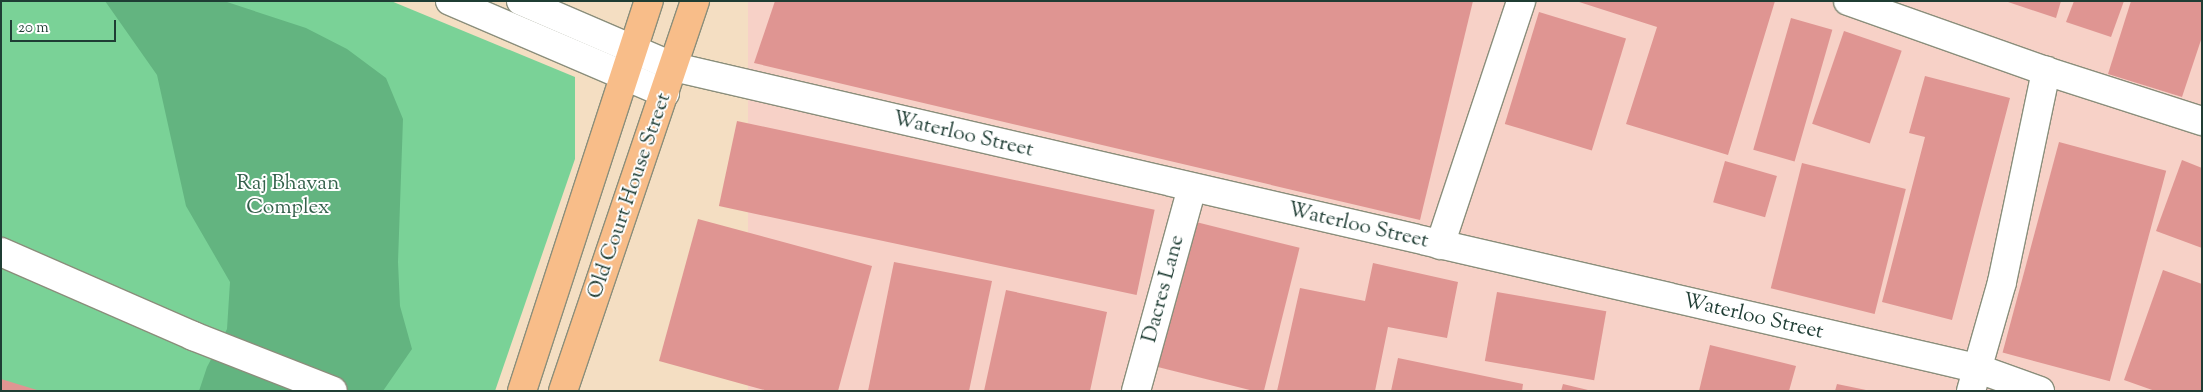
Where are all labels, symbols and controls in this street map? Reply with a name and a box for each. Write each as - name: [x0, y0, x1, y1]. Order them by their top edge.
- scale bar: [12, 10, 119, 42]
- text: 20 m: [18, 18, 49, 39]
- street label: Old Court House Street: [583, 90, 677, 302]
- street label: Waterloo Street: [890, 107, 1036, 163]
- park label: Raj Bhavan Complex: [237, 171, 339, 221]
- street label: Waterloo Street: [1285, 198, 1431, 254]
- street label: Dacres Lane: [1138, 233, 1190, 345]
- street label: Waterloo Street: [1680, 289, 1826, 345]

